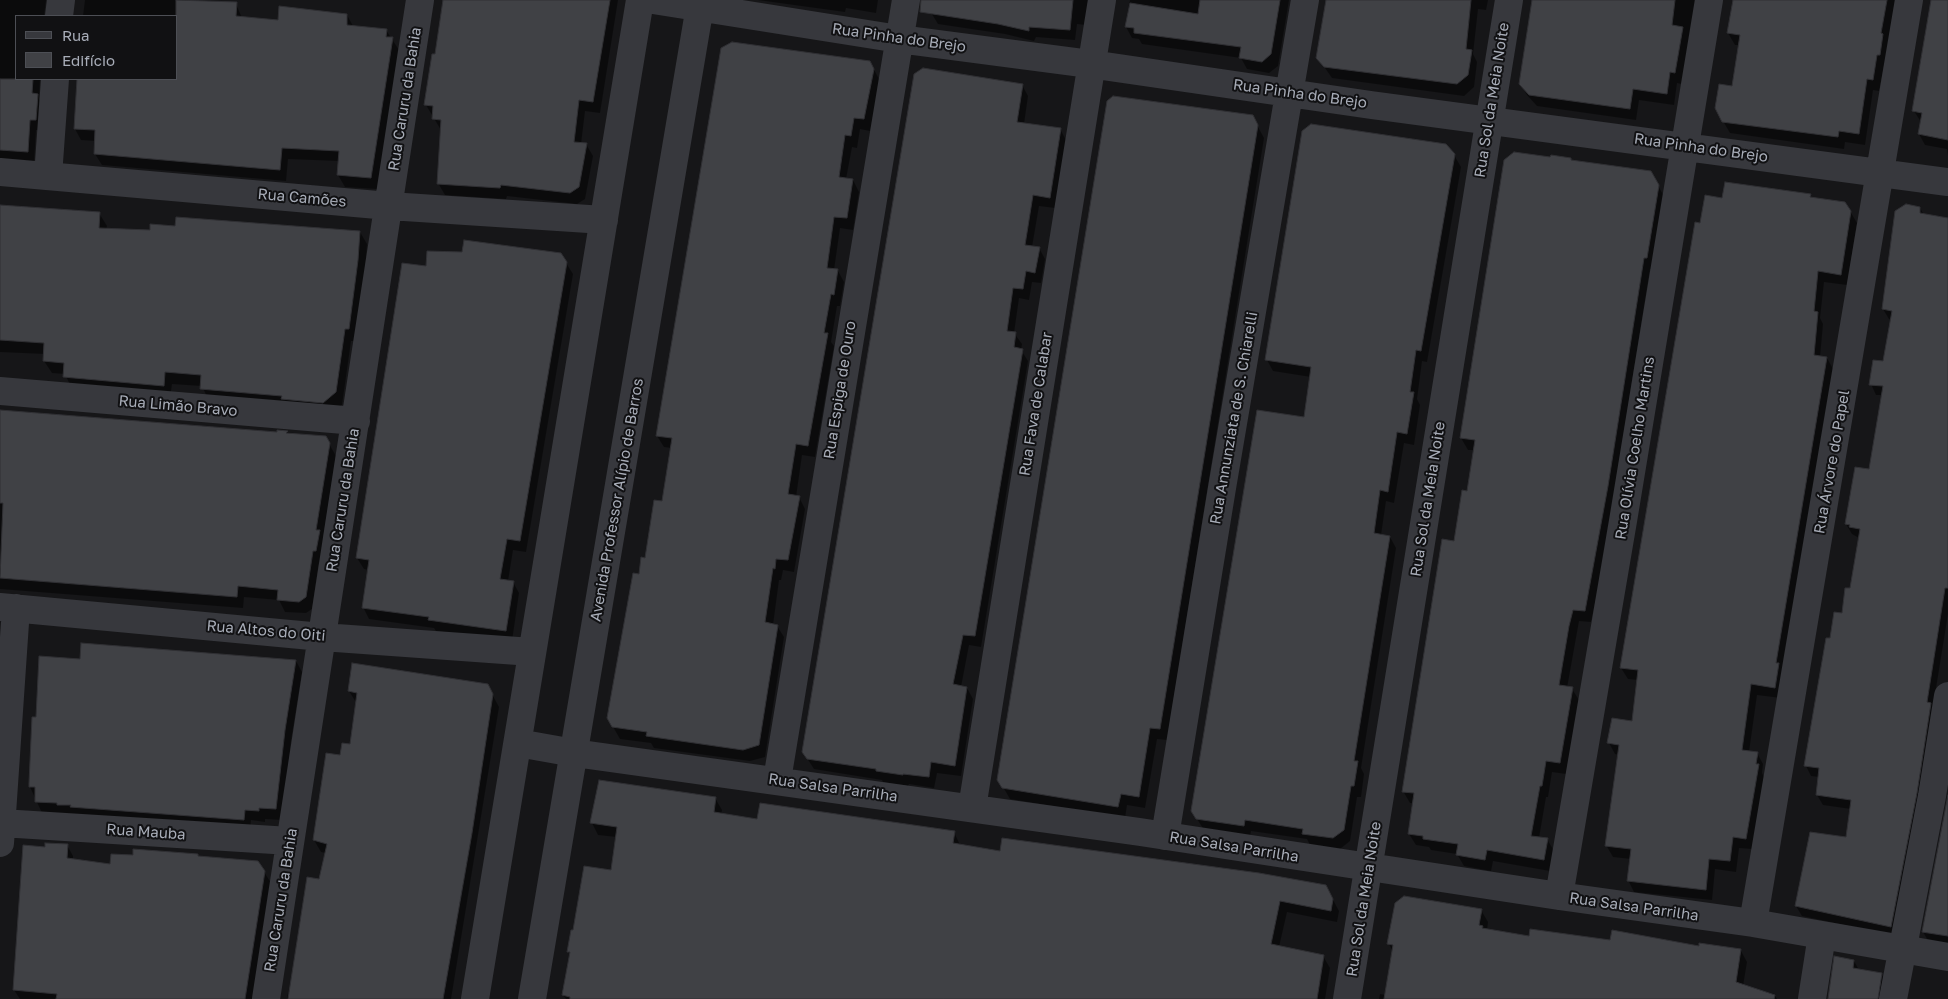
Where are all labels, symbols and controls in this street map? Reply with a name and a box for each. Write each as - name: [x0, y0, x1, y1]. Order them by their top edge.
- legend: [15, 15, 178, 80]
- street label: Rua Pinha do Brejo: [831, 20, 967, 56]
- street label: Rua Sol da Meia Noite: [1471, 21, 1513, 179]
- text: Rua: [62, 26, 89, 44]
- street label: Rua Caruru da Bahia: [385, 26, 425, 172]
- text: Edifício: [62, 51, 115, 69]
- street label: Rua Pinha do Brejo: [1232, 76, 1368, 112]
- street label: Rua Pinha do Brejo: [1633, 130, 1769, 166]
- street label: Rua Camões: [257, 185, 347, 211]
- street label: Rua Annunziata de S. Chiarelli: [1206, 310, 1262, 526]
- street label: Rua Espiga de Ouro: [820, 320, 860, 460]
- street label: Rua Fava de Calabar: [1016, 331, 1056, 477]
- street label: Rua Olívia Coelho Martins: [1612, 355, 1658, 541]
- street label: Avenida Professor Alípio de Barros: [587, 377, 647, 623]
- street label: Rua Árvore do Papel: [1810, 389, 1854, 535]
- street label: Rua Limão Bravo: [118, 392, 238, 420]
- street label: Rua Sol da Meia Noite: [1407, 420, 1449, 578]
- street label: Rua Caruru da Bahia: [323, 427, 363, 573]
- street label: Rua Altos do Oiti: [206, 617, 326, 645]
- street label: Rua Salsa Parrilha: [767, 770, 899, 806]
- street label: Rua Mauba: [106, 820, 186, 844]
- street label: Rua Sol da Meia Noite: [1343, 820, 1385, 978]
- street label: Rua Caruru da Bahia: [261, 827, 301, 973]
- street label: Rua Salsa Parrilha: [1168, 828, 1300, 866]
- street label: Rua Salsa Parrilha: [1568, 889, 1700, 925]

